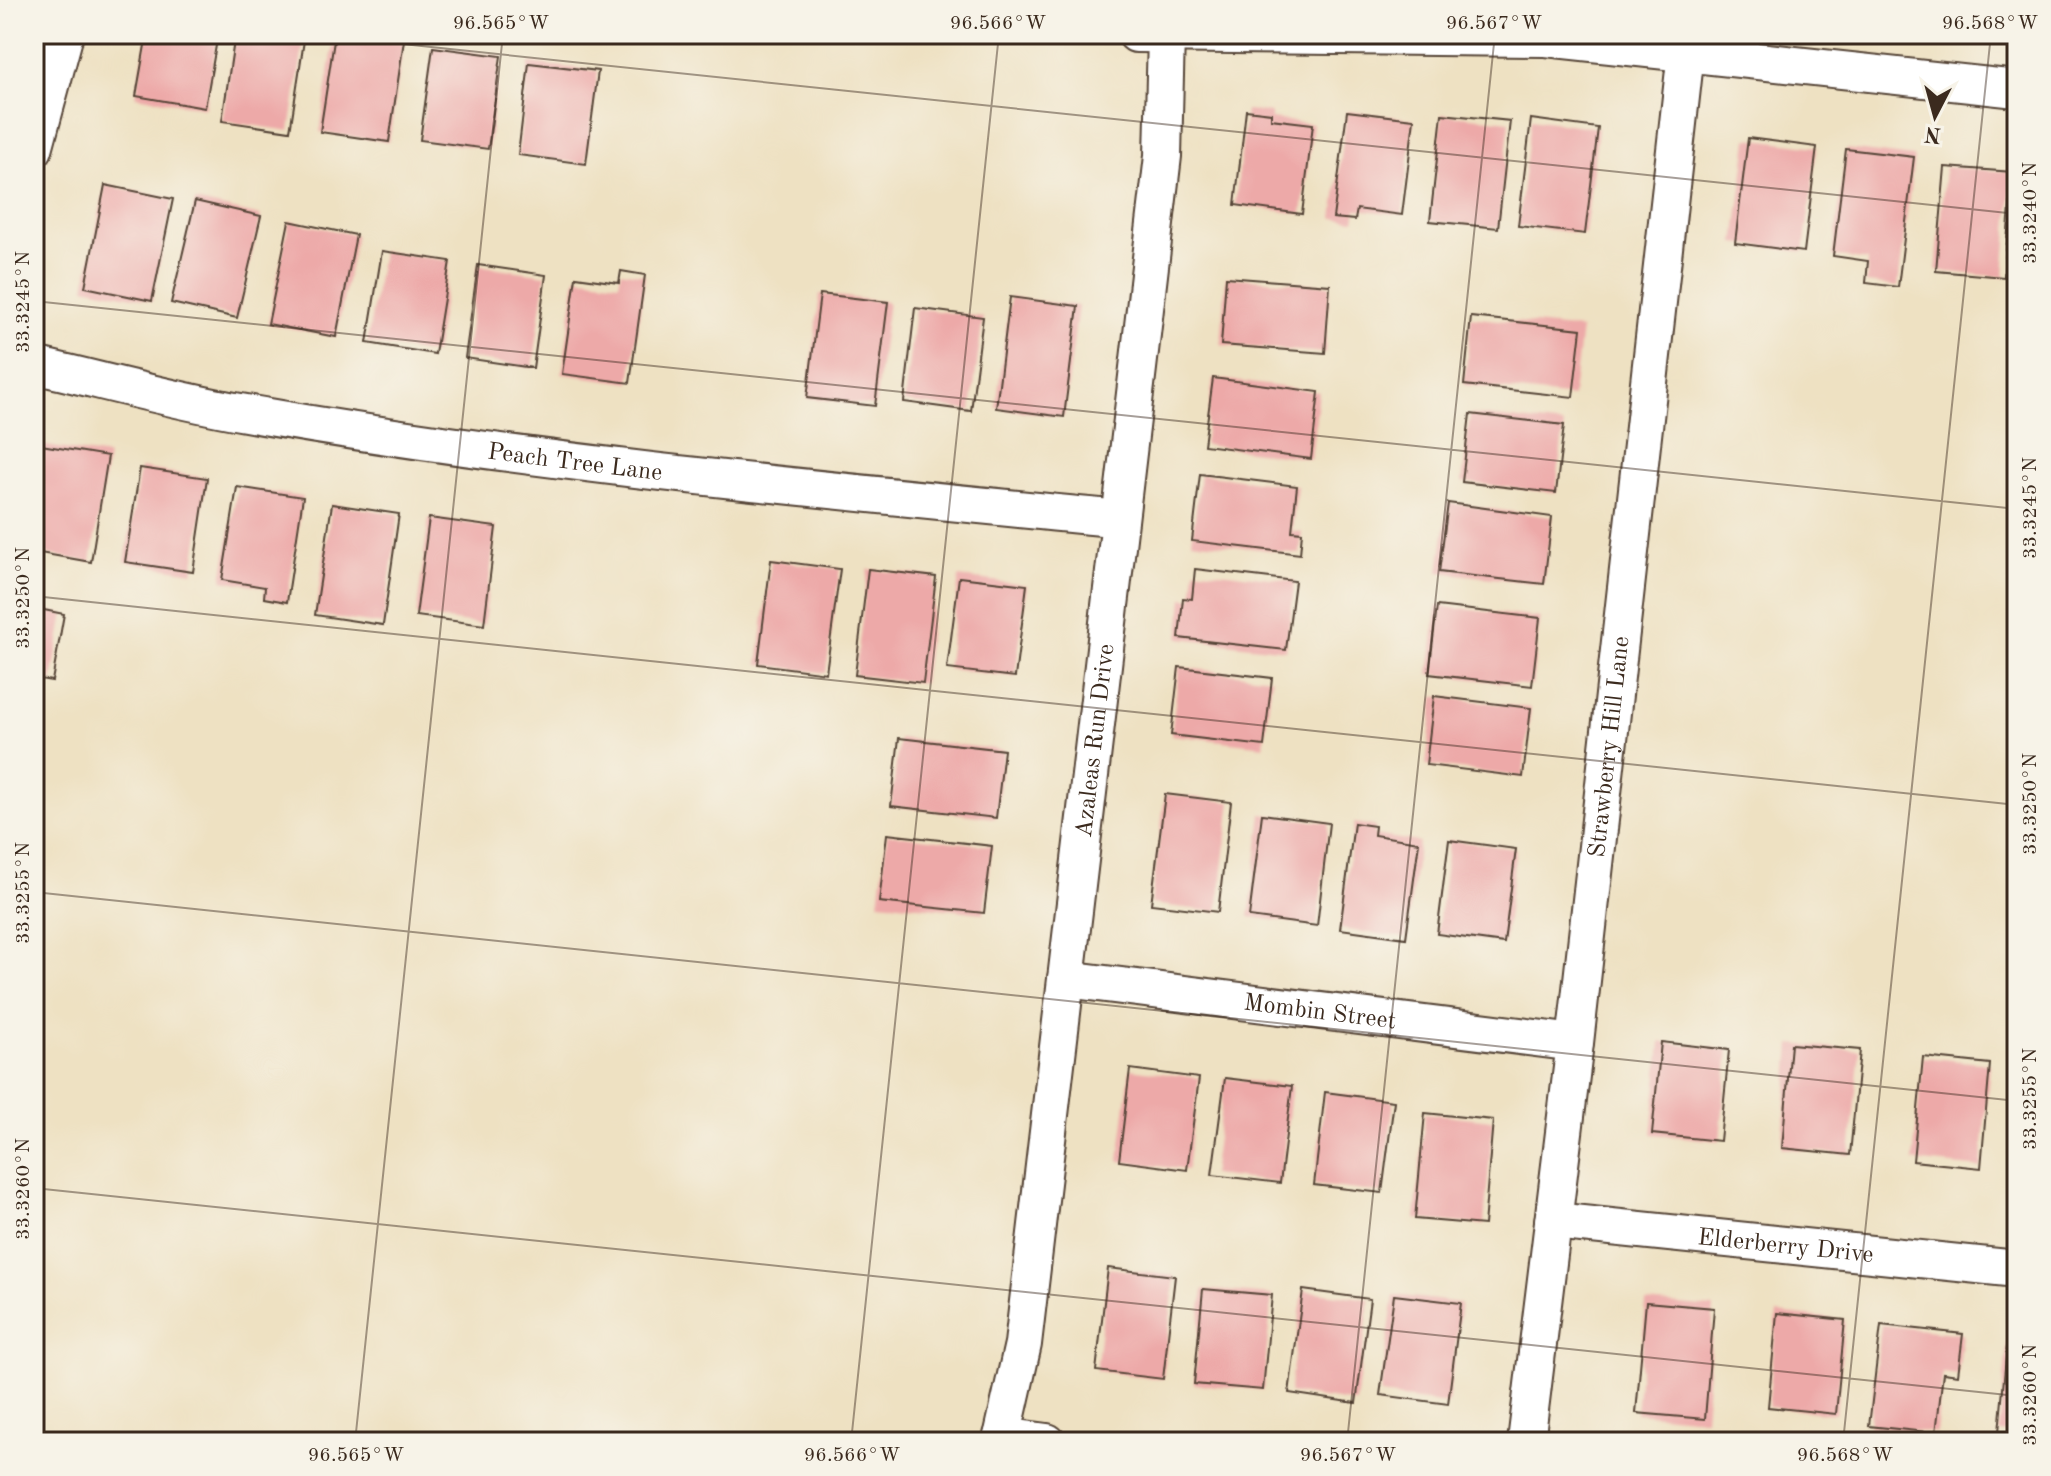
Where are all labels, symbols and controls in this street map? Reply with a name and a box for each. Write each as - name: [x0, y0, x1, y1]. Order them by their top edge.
- text: 96.565°W: [453, 14, 549, 34]
- text: 96.566°W: [950, 14, 1046, 34]
- text: 96.567°W: [1446, 14, 1542, 34]
- text: 96.568°W: [1942, 14, 2038, 34]
- north arrow: [1895, 76, 1975, 156]
- text: N: [1923, 122, 1943, 146]
- text: 33.3240°N: [2021, 162, 2041, 264]
- text: 33.3245°N: [14, 251, 34, 353]
- street label: Peach Tree Lane: [486, 440, 664, 486]
- text: 33.3245°N: [2021, 457, 2041, 559]
- text: 33.3250°N: [14, 547, 34, 649]
- street label: Strawberry Hill Lane: [1586, 635, 1634, 859]
- street label: Azaleas Run Drive: [1073, 643, 1119, 839]
- text: 33.3250°N: [2021, 753, 2041, 855]
- text: 33.3255°N: [14, 842, 34, 944]
- street label: Mombin Street: [1242, 991, 1397, 1034]
- text: 33.3255°N: [2021, 1048, 2041, 1150]
- text: 33.3260°N: [14, 1138, 34, 1240]
- street label: Elderberry Drive: [1696, 1226, 1875, 1268]
- text: 33.3260°N: [2021, 1344, 2041, 1446]
- text: 96.565°W: [308, 1446, 404, 1466]
- text: 96.566°W: [804, 1446, 900, 1466]
- text: 96.567°W: [1300, 1446, 1396, 1466]
- text: 96.568°W: [1797, 1446, 1893, 1466]

